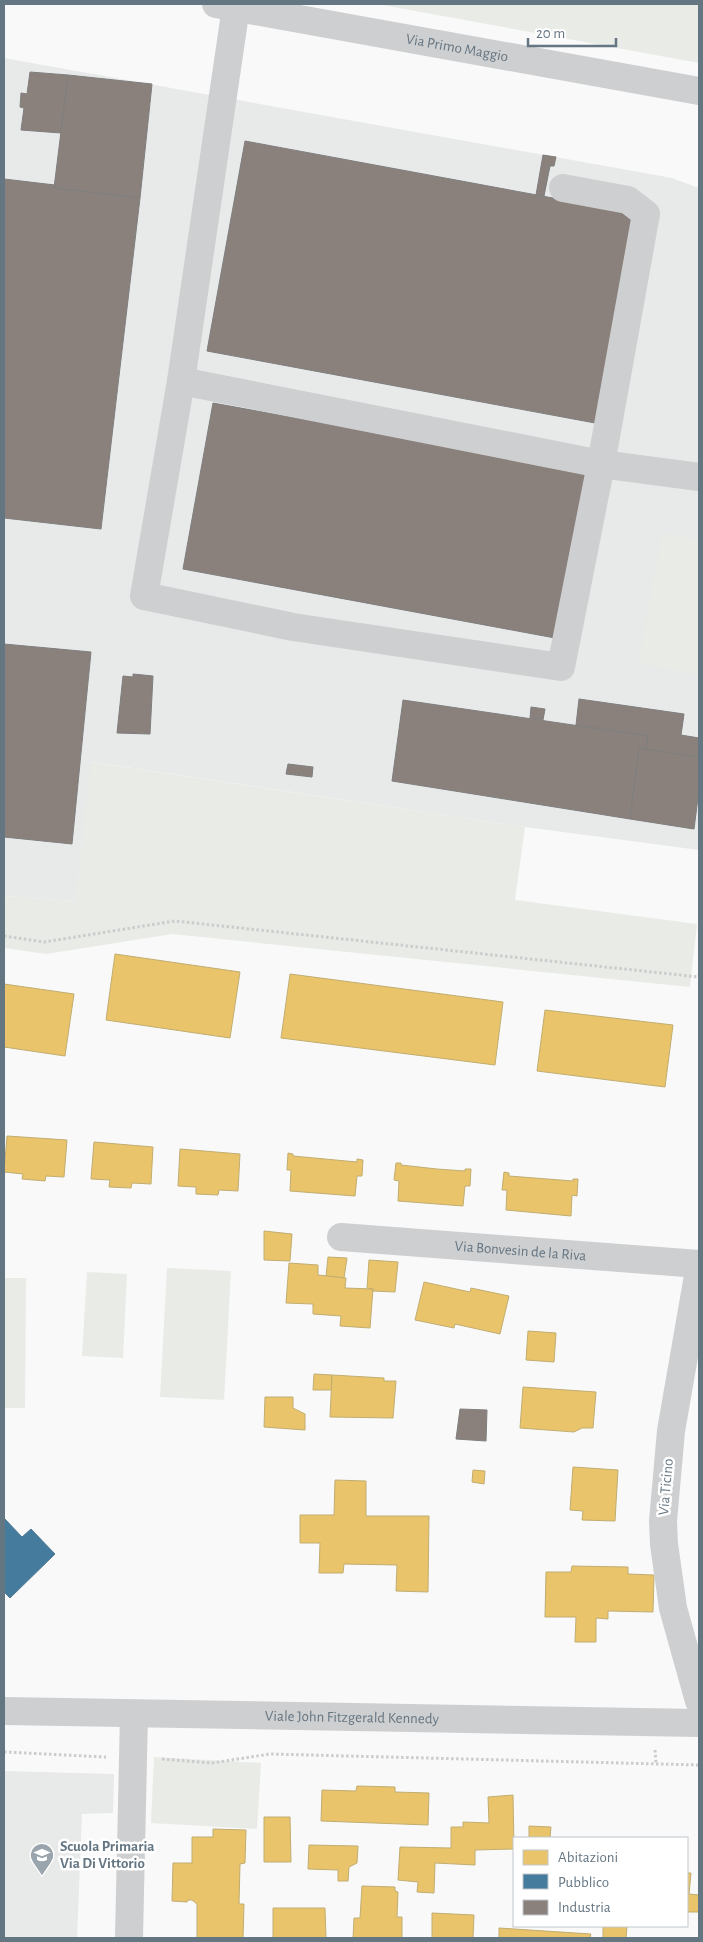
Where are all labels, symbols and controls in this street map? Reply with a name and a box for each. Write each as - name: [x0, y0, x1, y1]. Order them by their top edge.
- scale bar: [528, 15, 616, 47]
- text: 20 m: [536, 26, 565, 41]
- street label: Via Primo Maggio: [405, 31, 510, 64]
- street label: Via Bonvesin de la Riva: [454, 1238, 587, 1263]
- street label: Via Ticino: [656, 1458, 676, 1516]
- street label: Viale John Fitzgerald Kennedy: [265, 1708, 440, 1726]
- legend: [513, 1837, 688, 1927]
- place label: Scuola Primaria Via Di Vittorio: [60, 1839, 155, 1871]
- school or university icon: Scuola Primaria Via Di Vittorio: [29, 1842, 55, 1876]
- text: Abitazioni: [558, 1850, 618, 1865]
- text: Pubblico: [558, 1875, 609, 1890]
- text: Industria: [558, 1900, 611, 1915]

